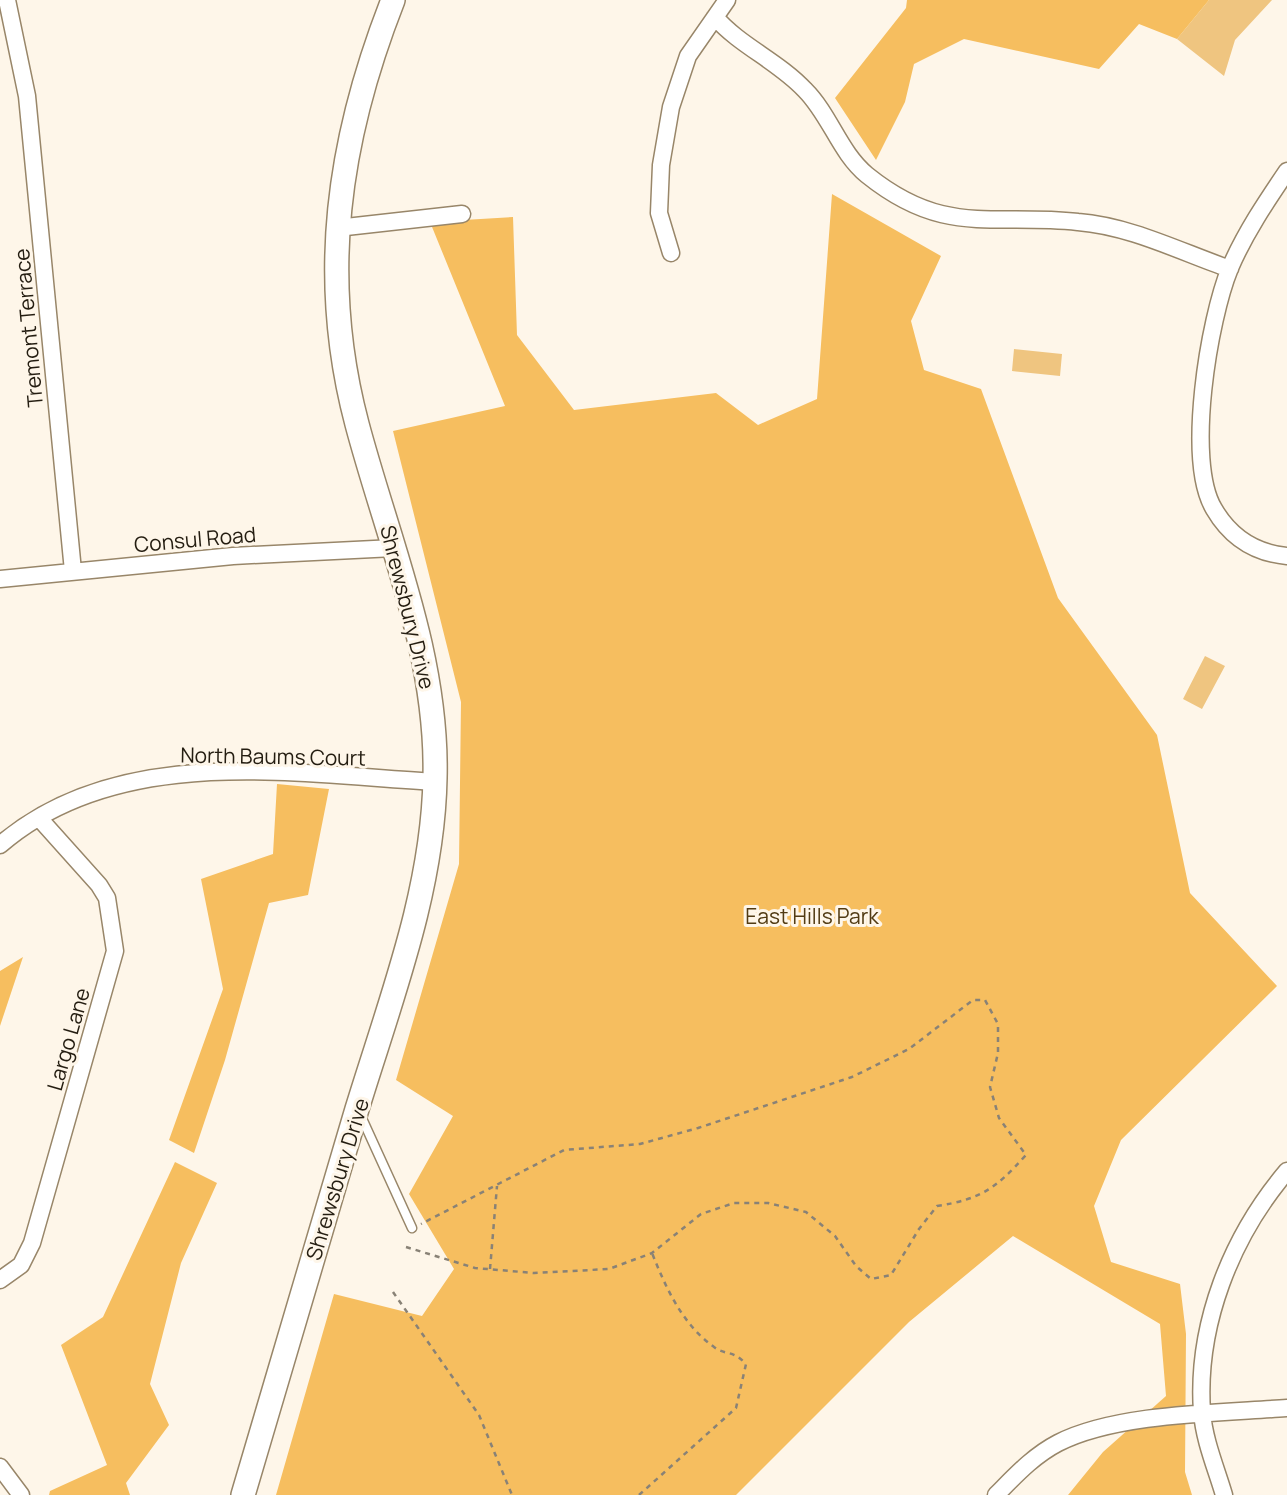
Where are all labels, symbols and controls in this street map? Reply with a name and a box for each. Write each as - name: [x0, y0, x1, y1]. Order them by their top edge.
- street label: Tremont Terrace: [7, 248, 49, 408]
- street label: Consul Road: [133, 520, 257, 558]
- street label: Shrewsbury Drive: [374, 522, 442, 692]
- street label: North Baums Court: [180, 740, 366, 772]
- park label: East Hills Park: [745, 902, 879, 930]
- street label: Largo Lane: [40, 984, 96, 1094]
- street label: Shrewsbury Drive: [299, 1095, 375, 1263]

